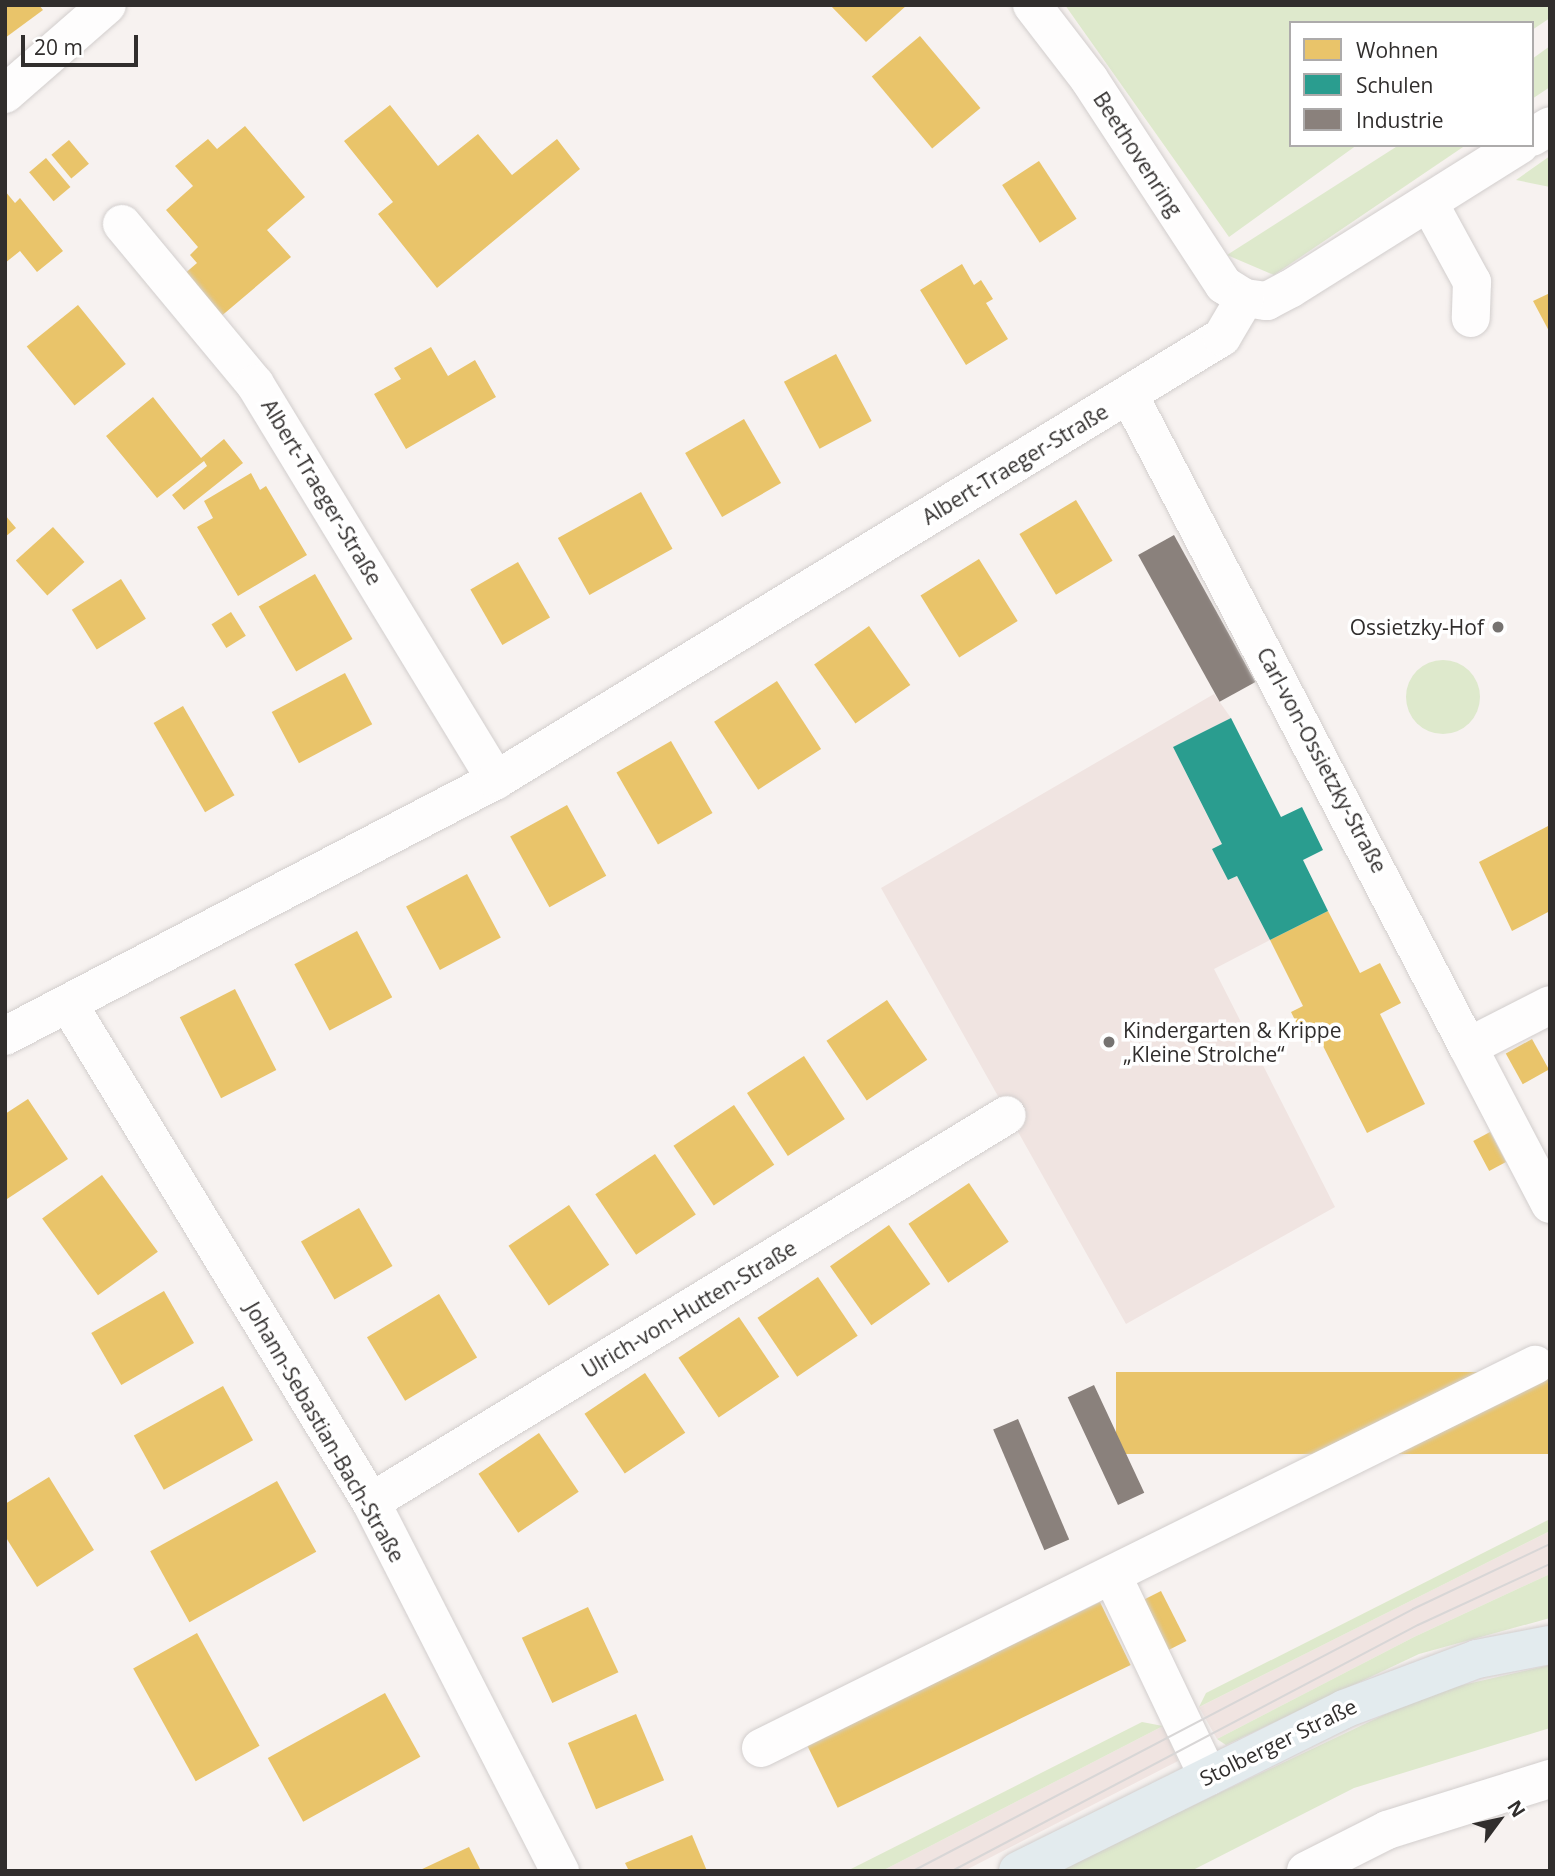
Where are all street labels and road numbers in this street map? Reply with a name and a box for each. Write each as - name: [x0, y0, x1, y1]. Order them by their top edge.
- street label: Beethovenring: [1088, 87, 1188, 221]
- street label: Albert-Traeger-Straße: [257, 395, 387, 589]
- street label: Albert-Traeger-Straße: [918, 399, 1112, 529]
- street label: Carl-von-Ossietzky-Straße: [1252, 643, 1392, 877]
- street label: Ulrich-von-Hutten-Straße: [577, 1235, 801, 1383]
- street label: Johann-Sebastian-Bach-Straße: [240, 1297, 410, 1567]
- street label: Stolberger Straße: [1195, 1693, 1361, 1791]

